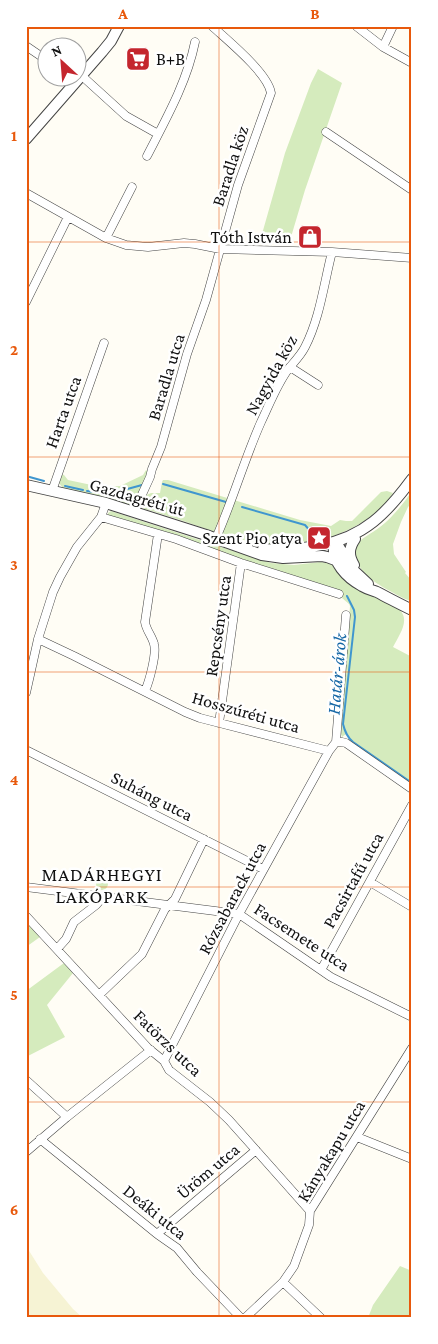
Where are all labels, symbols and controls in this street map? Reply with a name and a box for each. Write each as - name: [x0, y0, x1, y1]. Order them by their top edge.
- text: A: [117, 5, 128, 22]
- text: B: [310, 5, 320, 22]
- north arrow: [38, 38, 88, 88]
- text: N: [49, 41, 65, 60]
- supermarket icon: B+B: [125, 46, 151, 72]
- place label: B+B: [156, 49, 185, 69]
- street label: Baradla köz: [208, 123, 253, 209]
- text: 1: [11, 127, 17, 144]
- shop icon: Tóth István: [297, 224, 323, 250]
- place label: Tóth István: [210, 227, 292, 247]
- street label: Baradla utca: [143, 331, 189, 423]
- street label: Nagyida köz: [241, 331, 301, 418]
- text: 2: [10, 341, 18, 358]
- street label: Harta utca: [41, 373, 85, 451]
- street label: Gazdagréti út: [87, 474, 188, 520]
- place icon: Szent Pio atya: [306, 525, 332, 551]
- place label: Szent Pio atya: [202, 528, 302, 548]
- text: 3: [10, 556, 18, 573]
- street label: Repcsény utca: [201, 574, 235, 678]
- water label: Határ-árok: [322, 632, 351, 716]
- street label: Hosszúréti utca: [190, 687, 302, 737]
- street label: Suháng utca: [108, 767, 196, 825]
- text: 4: [10, 771, 19, 788]
- street label: Pacsirtafű utca: [318, 829, 388, 931]
- street label: Rózsabarack utca: [194, 838, 270, 958]
- district label: MADÁRHEGYI LAKÓPARK: [42, 864, 162, 907]
- street label: Facsemete utca: [250, 899, 354, 975]
- text: 5: [10, 986, 18, 1003]
- street label: Fatörzs utca: [130, 1006, 206, 1080]
- street label: Kányakapu utca: [293, 1097, 369, 1205]
- street label: Üröm utca: [173, 1139, 243, 1203]
- street label: Deáki utca: [119, 1180, 191, 1244]
- text: 6: [10, 1201, 18, 1218]

